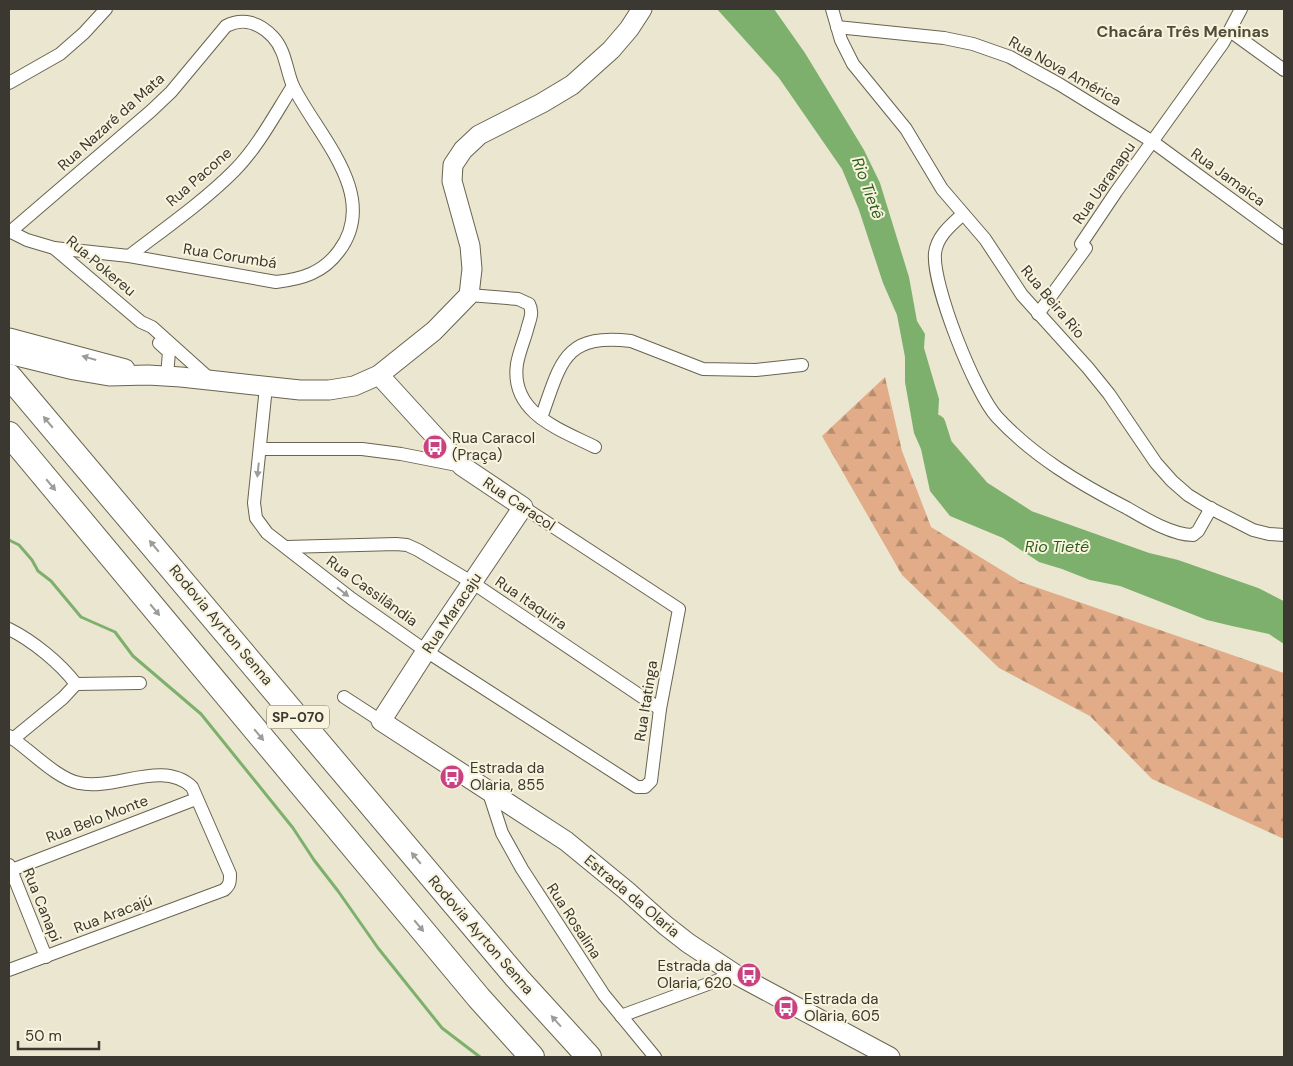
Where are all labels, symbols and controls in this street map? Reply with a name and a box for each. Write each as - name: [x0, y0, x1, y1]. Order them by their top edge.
- district label: Chacára Três Meninas: [1097, 21, 1269, 42]
- street label: Rua Nova América: [1005, 32, 1125, 110]
- street label: Rua Nazaré da Mata: [53, 69, 169, 175]
- street label: Rua Uaranapu: [1068, 138, 1140, 228]
- street label: Rua Pacone: [162, 143, 236, 211]
- street label: Rua Jamaica: [1187, 143, 1269, 211]
- water label: Rio Tietê: [847, 154, 889, 222]
- street label: Rua Pokereu: [62, 231, 140, 301]
- street label: Rua Corumbá: [182, 239, 278, 273]
- street label: Rua Beira Rio: [1016, 261, 1090, 343]
- one-way arrow: [82, 354, 97, 362]
- one-way arrow: [43, 416, 54, 429]
- place label: Rua Caracol (Praça): [452, 428, 535, 465]
- bus stop icon: Rua Caracol (Praça): [422, 434, 448, 460]
- one-way arrow: [254, 463, 262, 479]
- street label: Rua Caracol: [479, 472, 559, 536]
- one-way arrow: [46, 478, 57, 491]
- water label: Rio Tietê: [1025, 536, 1089, 557]
- one-way arrow: [148, 540, 159, 553]
- street label: Rua Cassilândia: [322, 551, 422, 631]
- street label: Rodovia Ayrton Senna: [165, 560, 277, 690]
- street label: Rua Maracaju: [418, 569, 486, 657]
- street label: Rua Itaquira: [491, 572, 571, 634]
- one-way arrow: [336, 586, 349, 597]
- one-way arrow: [149, 603, 161, 615]
- street label: Rua Itatinga: [630, 659, 662, 743]
- road number: SP-070: [267, 706, 329, 729]
- one-way arrow: [253, 728, 265, 740]
- place label: Estrada da Olaria, 855: [470, 758, 545, 795]
- bus stop icon: Estrada da Olaria, 855: [439, 764, 465, 790]
- street label: Rua Belo Monte: [43, 790, 151, 848]
- street label: Estrada da Olaria: [580, 850, 684, 942]
- one-way arrow: [410, 852, 421, 865]
- street label: Rua Canapi: [18, 865, 66, 945]
- street label: Rodovia Ayrton Senna: [424, 871, 538, 999]
- street label: Rua Rosalina: [542, 879, 606, 963]
- street label: Rua Aracajú: [71, 890, 155, 938]
- one-way arrow: [414, 920, 425, 933]
- place label: Estrada da Olaria, 620: [657, 956, 732, 993]
- bus stop icon: Estrada da Olaria, 620: [736, 962, 762, 988]
- place label: Estrada da Olaria, 605: [804, 989, 880, 1026]
- bus stop icon: Estrada da Olaria, 605: [773, 995, 799, 1021]
- one-way arrow: [550, 1016, 562, 1028]
- scale bar: [18, 1018, 99, 1050]
- text: 50 m: [25, 1026, 62, 1046]

